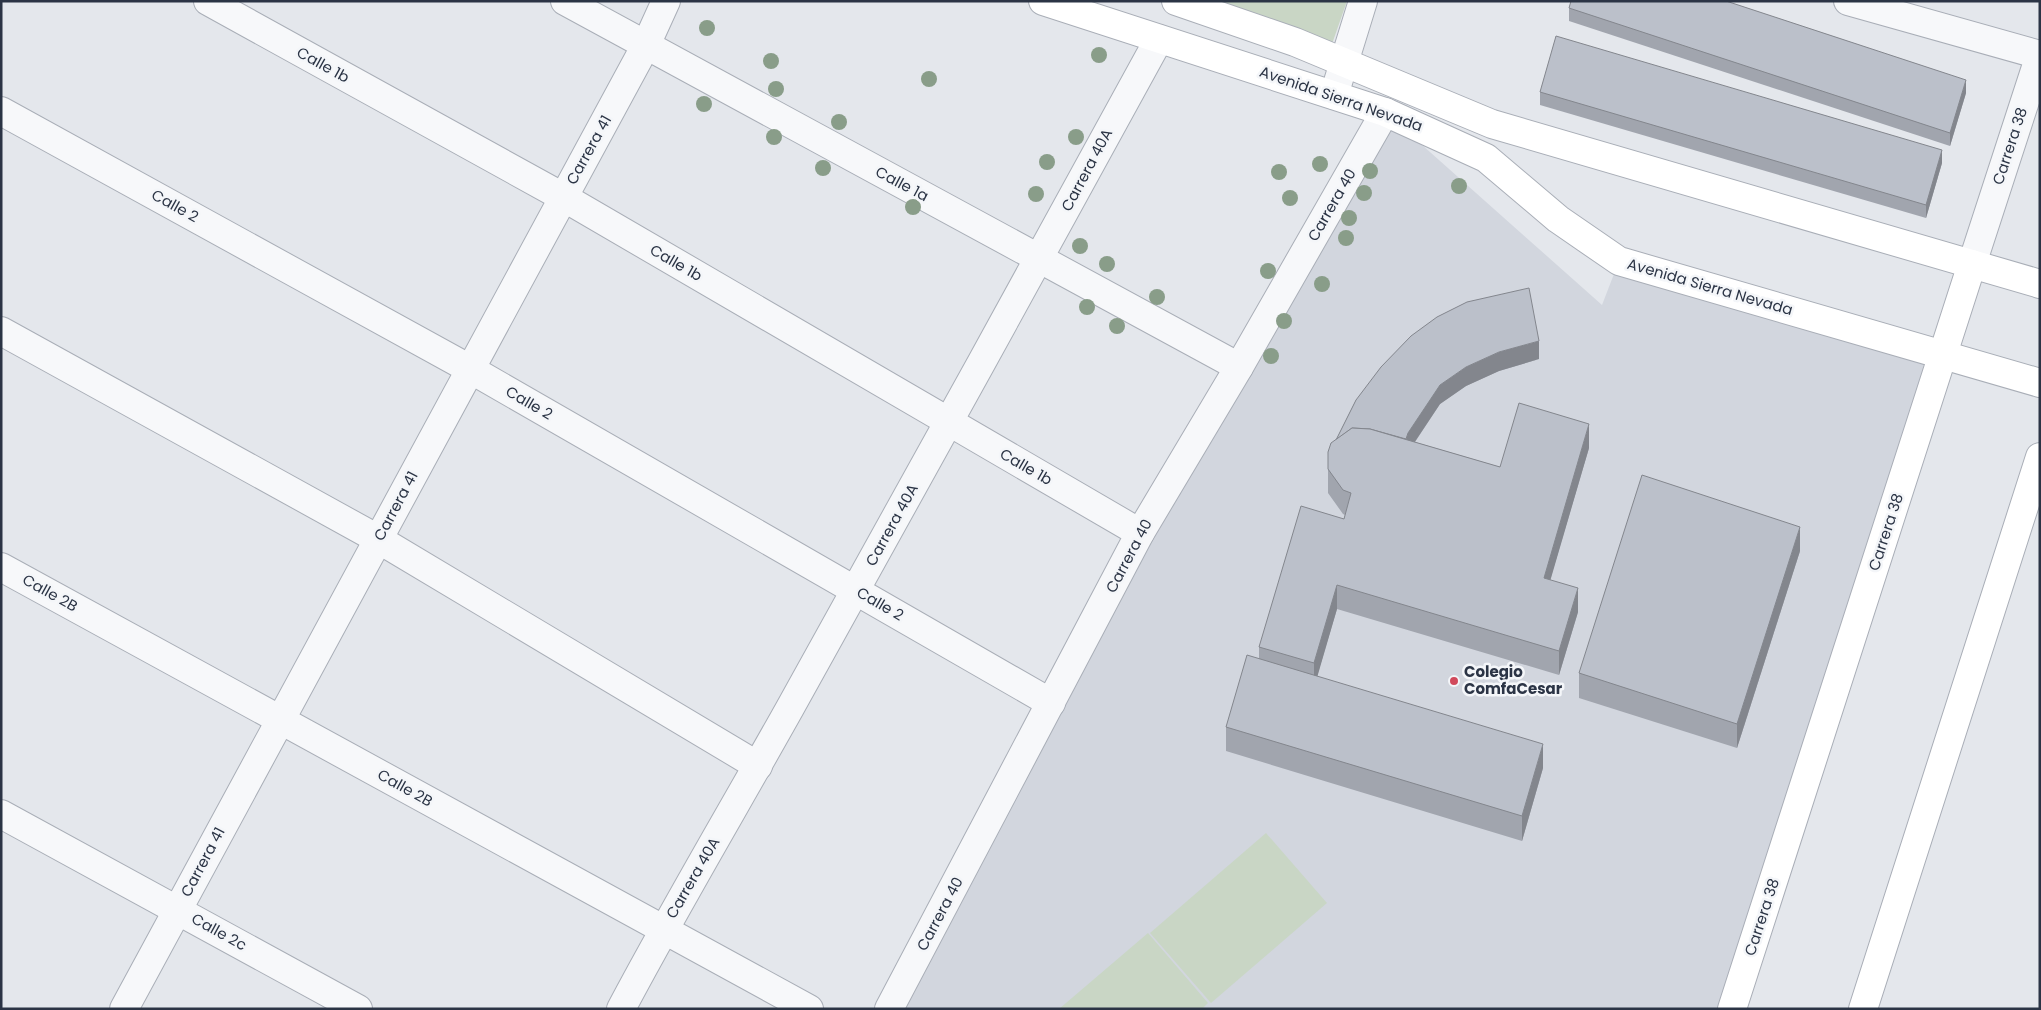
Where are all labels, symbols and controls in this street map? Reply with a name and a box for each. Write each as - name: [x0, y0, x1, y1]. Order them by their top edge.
- street label: Calle 1b: [293, 41, 353, 88]
- street label: Avenida Sierra Nevada: [1257, 61, 1426, 136]
- street label: Carrera 38: [1987, 104, 2032, 187]
- street label: Carrera 41: [561, 111, 616, 188]
- street label: Carrera 40A: [1056, 125, 1117, 215]
- street label: Calle 1a: [872, 161, 932, 206]
- street label: Carrera 40: [1302, 165, 1361, 245]
- street label: Calle 2: [148, 184, 203, 227]
- street label: Calle 1b: [646, 239, 706, 286]
- street label: Avenida Sierra Nevada: [1625, 253, 1795, 320]
- street label: Calle 2: [502, 381, 557, 424]
- street label: Calle 1b: [996, 443, 1056, 490]
- street label: Carrera 41: [368, 467, 423, 544]
- street label: Carrera 40A: [860, 480, 923, 570]
- street label: Carrera 38: [1863, 490, 1908, 573]
- street label: Carrera 40: [1100, 515, 1157, 596]
- street label: Calle 2B: [19, 569, 82, 616]
- street label: Calle 2: [853, 582, 908, 625]
- place label: Colegio ComfaCesar: [1464, 661, 1563, 699]
- marker: Colegio ComfaCesar: [1448, 675, 1460, 687]
- street label: Calle 2B: [374, 764, 437, 811]
- street label: Carrera 41: [175, 823, 230, 900]
- street label: Carrera 40A: [661, 833, 724, 922]
- street label: Carrera 40: [911, 873, 968, 954]
- street label: Carrera 38: [1739, 875, 1784, 958]
- street label: Calle 2c: [188, 908, 251, 955]

